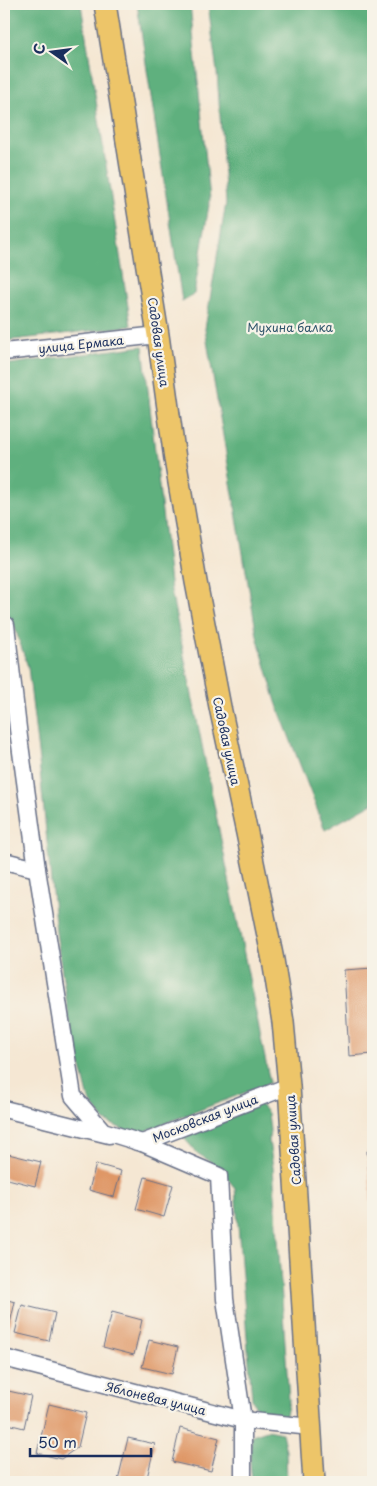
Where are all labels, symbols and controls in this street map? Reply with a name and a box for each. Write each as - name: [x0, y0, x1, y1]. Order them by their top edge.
- north arrow: [28, 28, 78, 78]
- text: С: [27, 41, 50, 56]
- street label: Садовая улица: [144, 296, 174, 388]
- park label: Мухина балка: [247, 318, 333, 336]
- street label: улица Ермака: [37, 331, 125, 357]
- street label: Садовая улица: [209, 695, 245, 787]
- street label: Московская улица: [150, 1089, 261, 1146]
- street label: Садовая улица: [281, 1094, 305, 1186]
- street label: Яблоневая улица: [104, 1377, 208, 1419]
- scale bar: [30, 1426, 151, 1458]
- text: 50 m: [38, 1430, 77, 1453]

